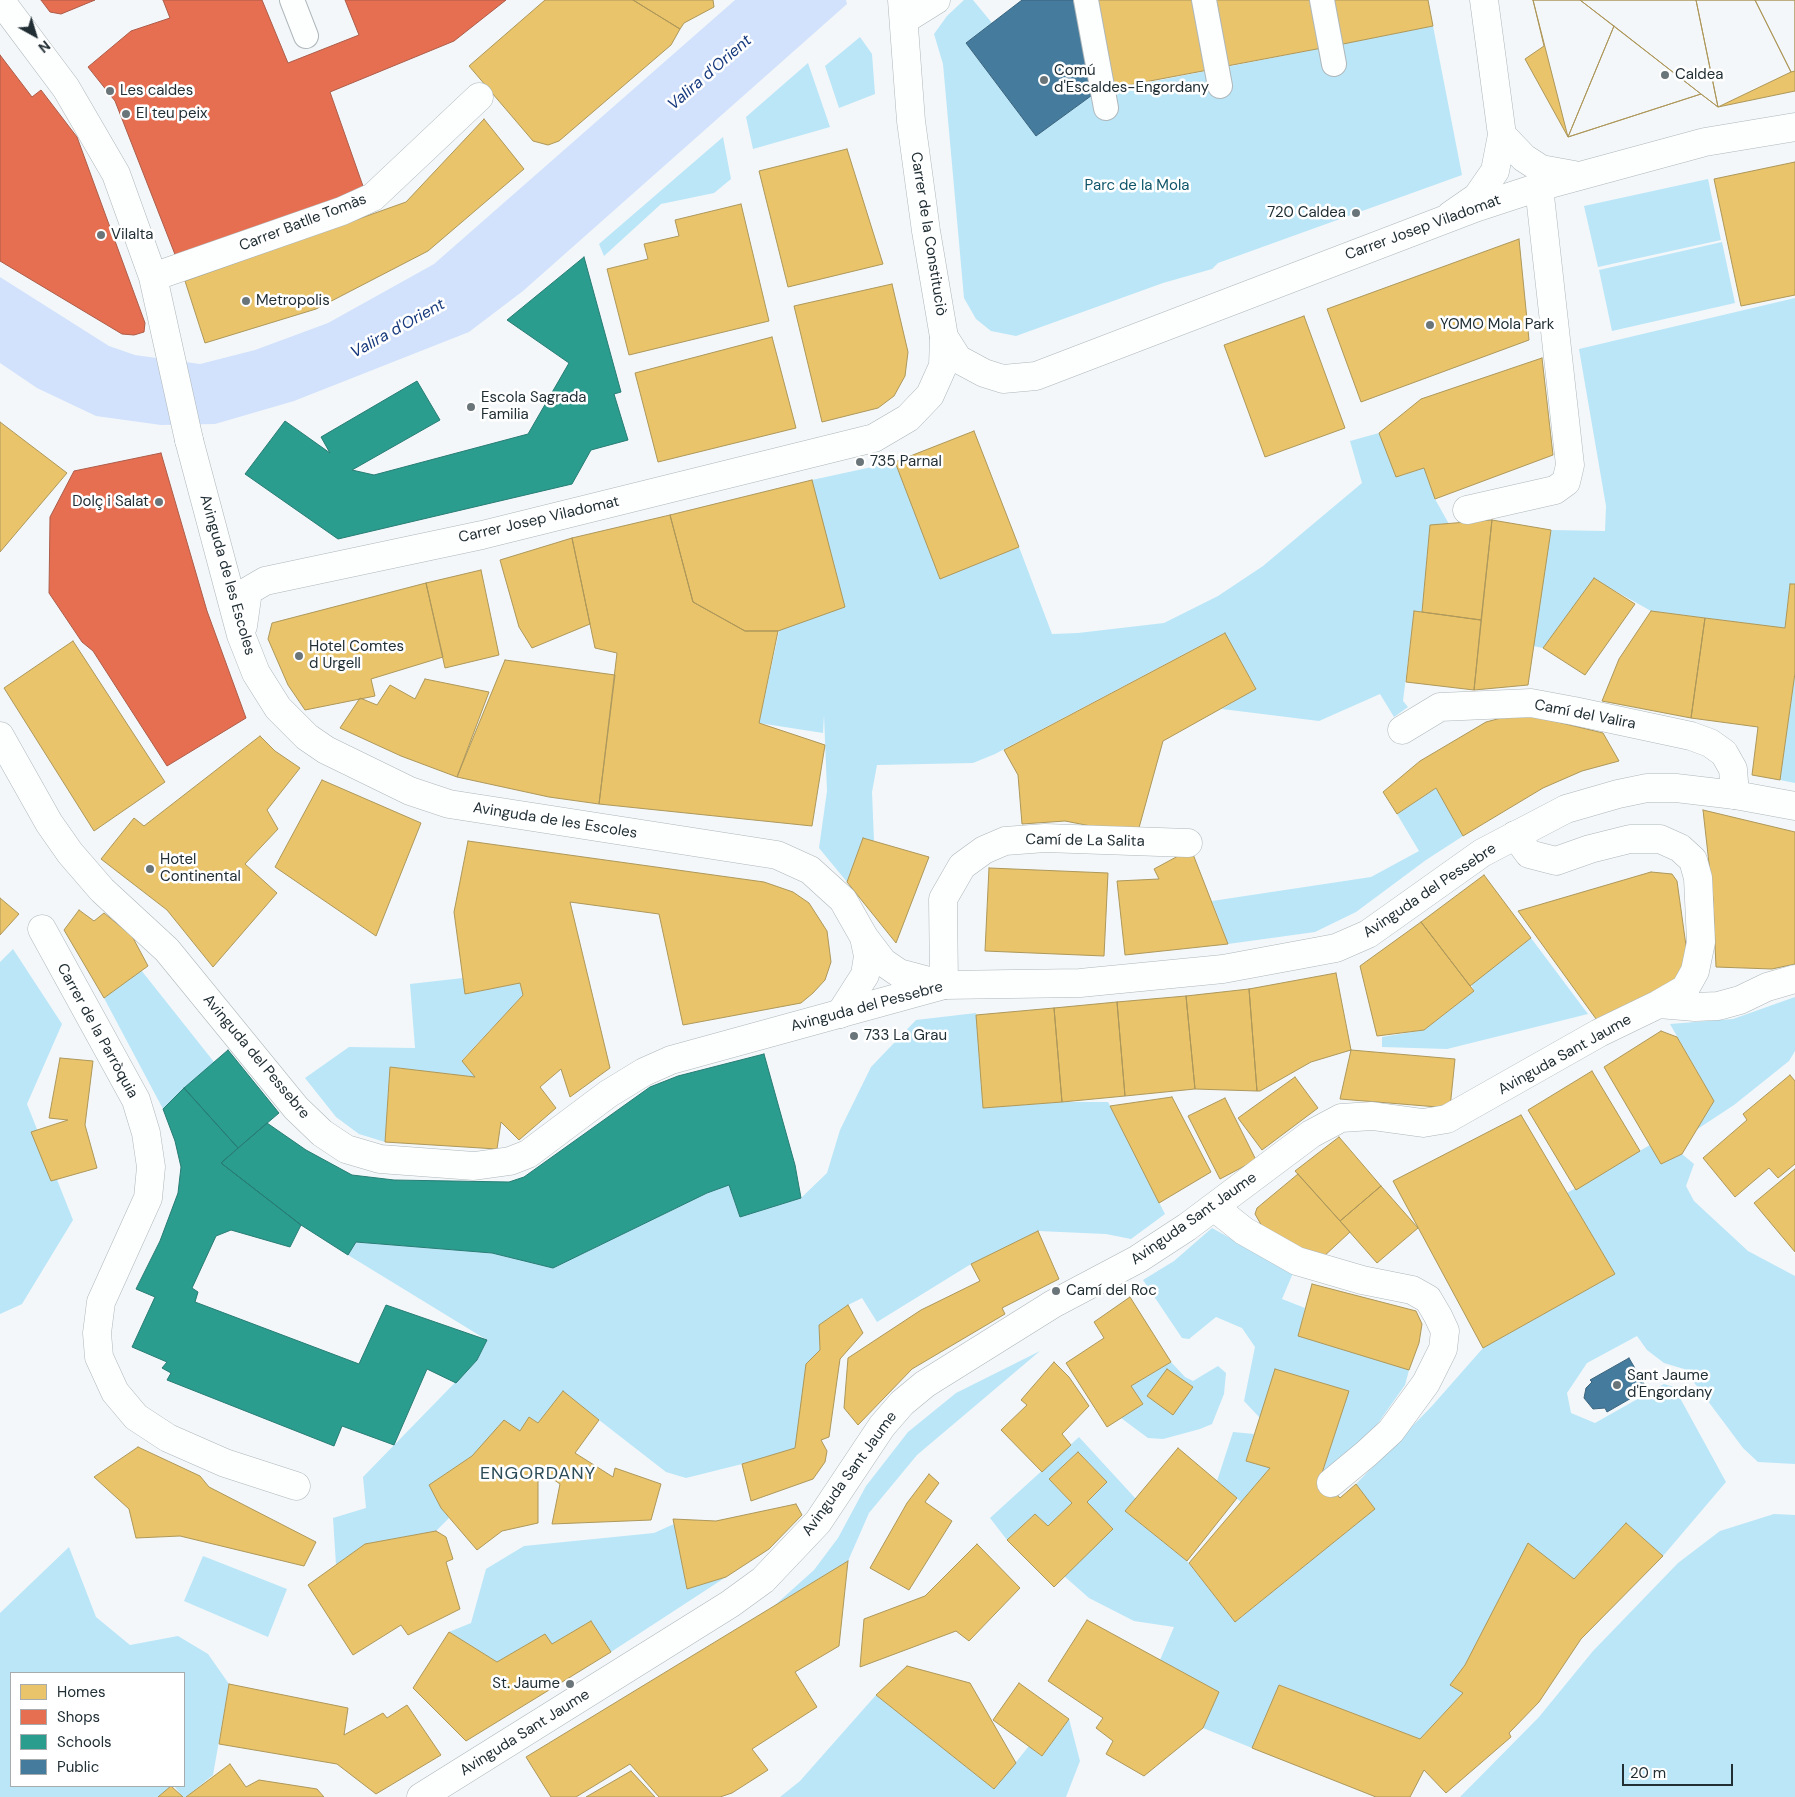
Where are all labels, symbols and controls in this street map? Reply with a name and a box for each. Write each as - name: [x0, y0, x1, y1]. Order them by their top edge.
- north arrow: [10, 10, 60, 60]
- water label: Valira d'Orient: [664, 31, 756, 115]
- text: N: [35, 36, 54, 57]
- place label: Comú d'Escaldes-Engordany: [1054, 62, 1209, 97]
- place label: Caldea: [1675, 66, 1723, 84]
- marker: Caldea: [1659, 69, 1671, 81]
- marker: Comú d'Escaldes-Engordany: [1038, 74, 1050, 86]
- place label: Les caldes: [120, 82, 193, 100]
- marker: Les caldes: [104, 85, 116, 97]
- place label: El teu peix: [136, 105, 208, 123]
- marker: El teu peix: [120, 108, 132, 120]
- street label: Carrer de la Constituciò: [906, 151, 950, 317]
- park label: Parc de la Mola: [1085, 177, 1189, 195]
- street label: Carrer Batlle Tomàs: [237, 190, 369, 256]
- street label: Carrer Josep Viladomat: [1343, 191, 1503, 265]
- place label: 720 Caldea: [1267, 204, 1346, 222]
- marker: 720 Caldea: [1350, 207, 1362, 219]
- place label: Vilalta: [111, 226, 154, 244]
- marker: Vilalta: [95, 229, 107, 241]
- place label: Metropolis: [256, 292, 330, 310]
- marker: Metropolis: [240, 295, 252, 307]
- water label: Valira d'Orient: [347, 295, 449, 363]
- place label: YOMO Mola Park: [1440, 316, 1554, 334]
- marker: YOMO Mola Park: [1424, 319, 1436, 331]
- place label: Escola Sagrada Familia: [481, 389, 586, 424]
- marker: Escola Sagrada Familia: [465, 401, 477, 413]
- place label: 735 Parnal: [870, 453, 942, 471]
- marker: 735 Parnal: [854, 456, 866, 468]
- place label: Dolç i Salat: [72, 493, 149, 511]
- street label: Avinguda de les Escoles: [195, 493, 259, 657]
- street label: Carrer Josep Viladomat: [457, 493, 621, 547]
- marker: Dolç i Salat: [153, 496, 165, 508]
- place label: Hotel Comtes d Urgell: [309, 638, 404, 673]
- marker: Hotel Comtes d Urgell: [293, 650, 305, 662]
- street label: Camí del Valira: [1533, 696, 1637, 734]
- street label: Avinguda de les Escoles: [472, 799, 638, 843]
- street label: Camí de La Salita: [1025, 831, 1145, 851]
- street label: Avinguda del Pessebre: [1360, 840, 1500, 942]
- place label: Hotel Continental: [160, 851, 241, 886]
- marker: Hotel Continental: [144, 863, 156, 875]
- street label: Carrer de la Parròquia: [52, 961, 142, 1101]
- street label: Avinguda del Pessebre: [789, 978, 945, 1036]
- street label: Avinguda del Pessebre: [199, 991, 313, 1123]
- street label: Avinguda Sant Jaume: [1495, 1011, 1635, 1099]
- place label: 733 La Grau: [864, 1027, 947, 1045]
- marker: 733 La Grau: [848, 1030, 860, 1042]
- street label: Avinguda Sant Jaume: [1128, 1169, 1260, 1269]
- place label: Camí del Roc: [1066, 1282, 1157, 1300]
- marker: Camí del Roc: [1050, 1285, 1062, 1297]
- place label: Sant Jaume d'Engordany: [1627, 1367, 1712, 1402]
- marker: Sant Jaume d'Engordany: [1611, 1379, 1623, 1391]
- street label: Avinguda Sant Jaume: [799, 1408, 901, 1540]
- district label: ENGORDANY: [479, 1463, 597, 1485]
- legend: [10, 1672, 185, 1787]
- place label: St. Jaume: [492, 1675, 560, 1693]
- marker: St. Jaume: [564, 1678, 576, 1690]
- text: Homes: [57, 1682, 106, 1702]
- street label: Avinguda Sant Jaume: [457, 1686, 593, 1780]
- text: Shops: [57, 1707, 100, 1727]
- text: Schools: [57, 1732, 112, 1752]
- scale bar: [1625, 1754, 1736, 1786]
- text: Public: [57, 1757, 99, 1777]
- text: 20 m: [1630, 1763, 1666, 1783]

